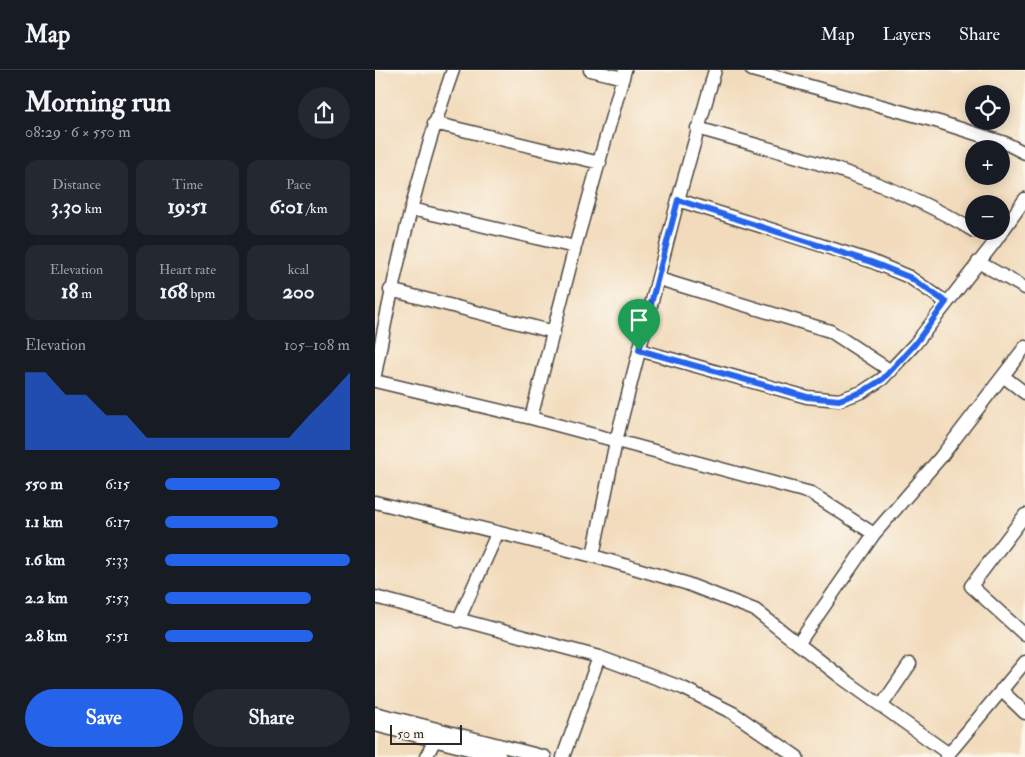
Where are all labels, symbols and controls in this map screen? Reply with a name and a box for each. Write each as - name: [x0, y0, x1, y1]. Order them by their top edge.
- text: Map: [25, 19, 70, 50]
- text: Map: [821, 23, 855, 46]
- text: Layers: [883, 23, 931, 46]
- text: Share: [959, 23, 1000, 46]
- text: Morning run: [25, 85, 171, 120]
- map controls: [965, 85, 1010, 240]
- button: locate: [965, 85, 1010, 130]
- button: share: [298, 87, 350, 139]
- text: 08:29 · 6 × 550 m: [25, 122, 131, 142]
- button: +: [965, 140, 1010, 185]
- text: Distance: [52, 176, 101, 193]
- text: Time: [172, 176, 203, 193]
- text: Pace: [286, 176, 311, 193]
- text: 3.30: [51, 193, 82, 220]
- text: 19:51: [167, 193, 208, 220]
- text: 6:01: [269, 193, 303, 220]
- button: −: [965, 195, 1010, 240]
- text: km: [82, 200, 102, 217]
- text: /km: [303, 200, 328, 217]
- text: Elevation: [50, 261, 103, 278]
- text: Heart rate: [159, 261, 216, 278]
- text: kcal: [288, 261, 309, 278]
- text: 18: [61, 278, 78, 305]
- text: 168: [160, 278, 188, 305]
- text: 200: [282, 278, 315, 305]
- text: m: [78, 285, 92, 302]
- text: bpm: [188, 285, 215, 302]
- pin: [618, 299, 660, 350]
- icon: arrive: [625, 306, 653, 334]
- text: Elevation: [25, 335, 86, 355]
- text: 105–108 m: [284, 335, 350, 355]
- text: 550 m: [25, 474, 63, 494]
- text: 6:15: [105, 474, 130, 494]
- text: 1.1 km: [25, 512, 63, 532]
- text: 6:17: [105, 512, 130, 532]
- text: 1.6 km: [25, 550, 65, 570]
- text: 5:33: [105, 550, 128, 570]
- text: 2.2 km: [25, 588, 68, 608]
- text: 5:53: [105, 588, 129, 608]
- text: 2.8 km: [25, 626, 67, 646]
- text: 5:51: [105, 626, 129, 646]
- button: Save: [25, 689, 183, 747]
- button: Share: [193, 689, 350, 747]
- scale bar: [390, 722, 463, 745]
- text: 50 m: [397, 725, 424, 742]

